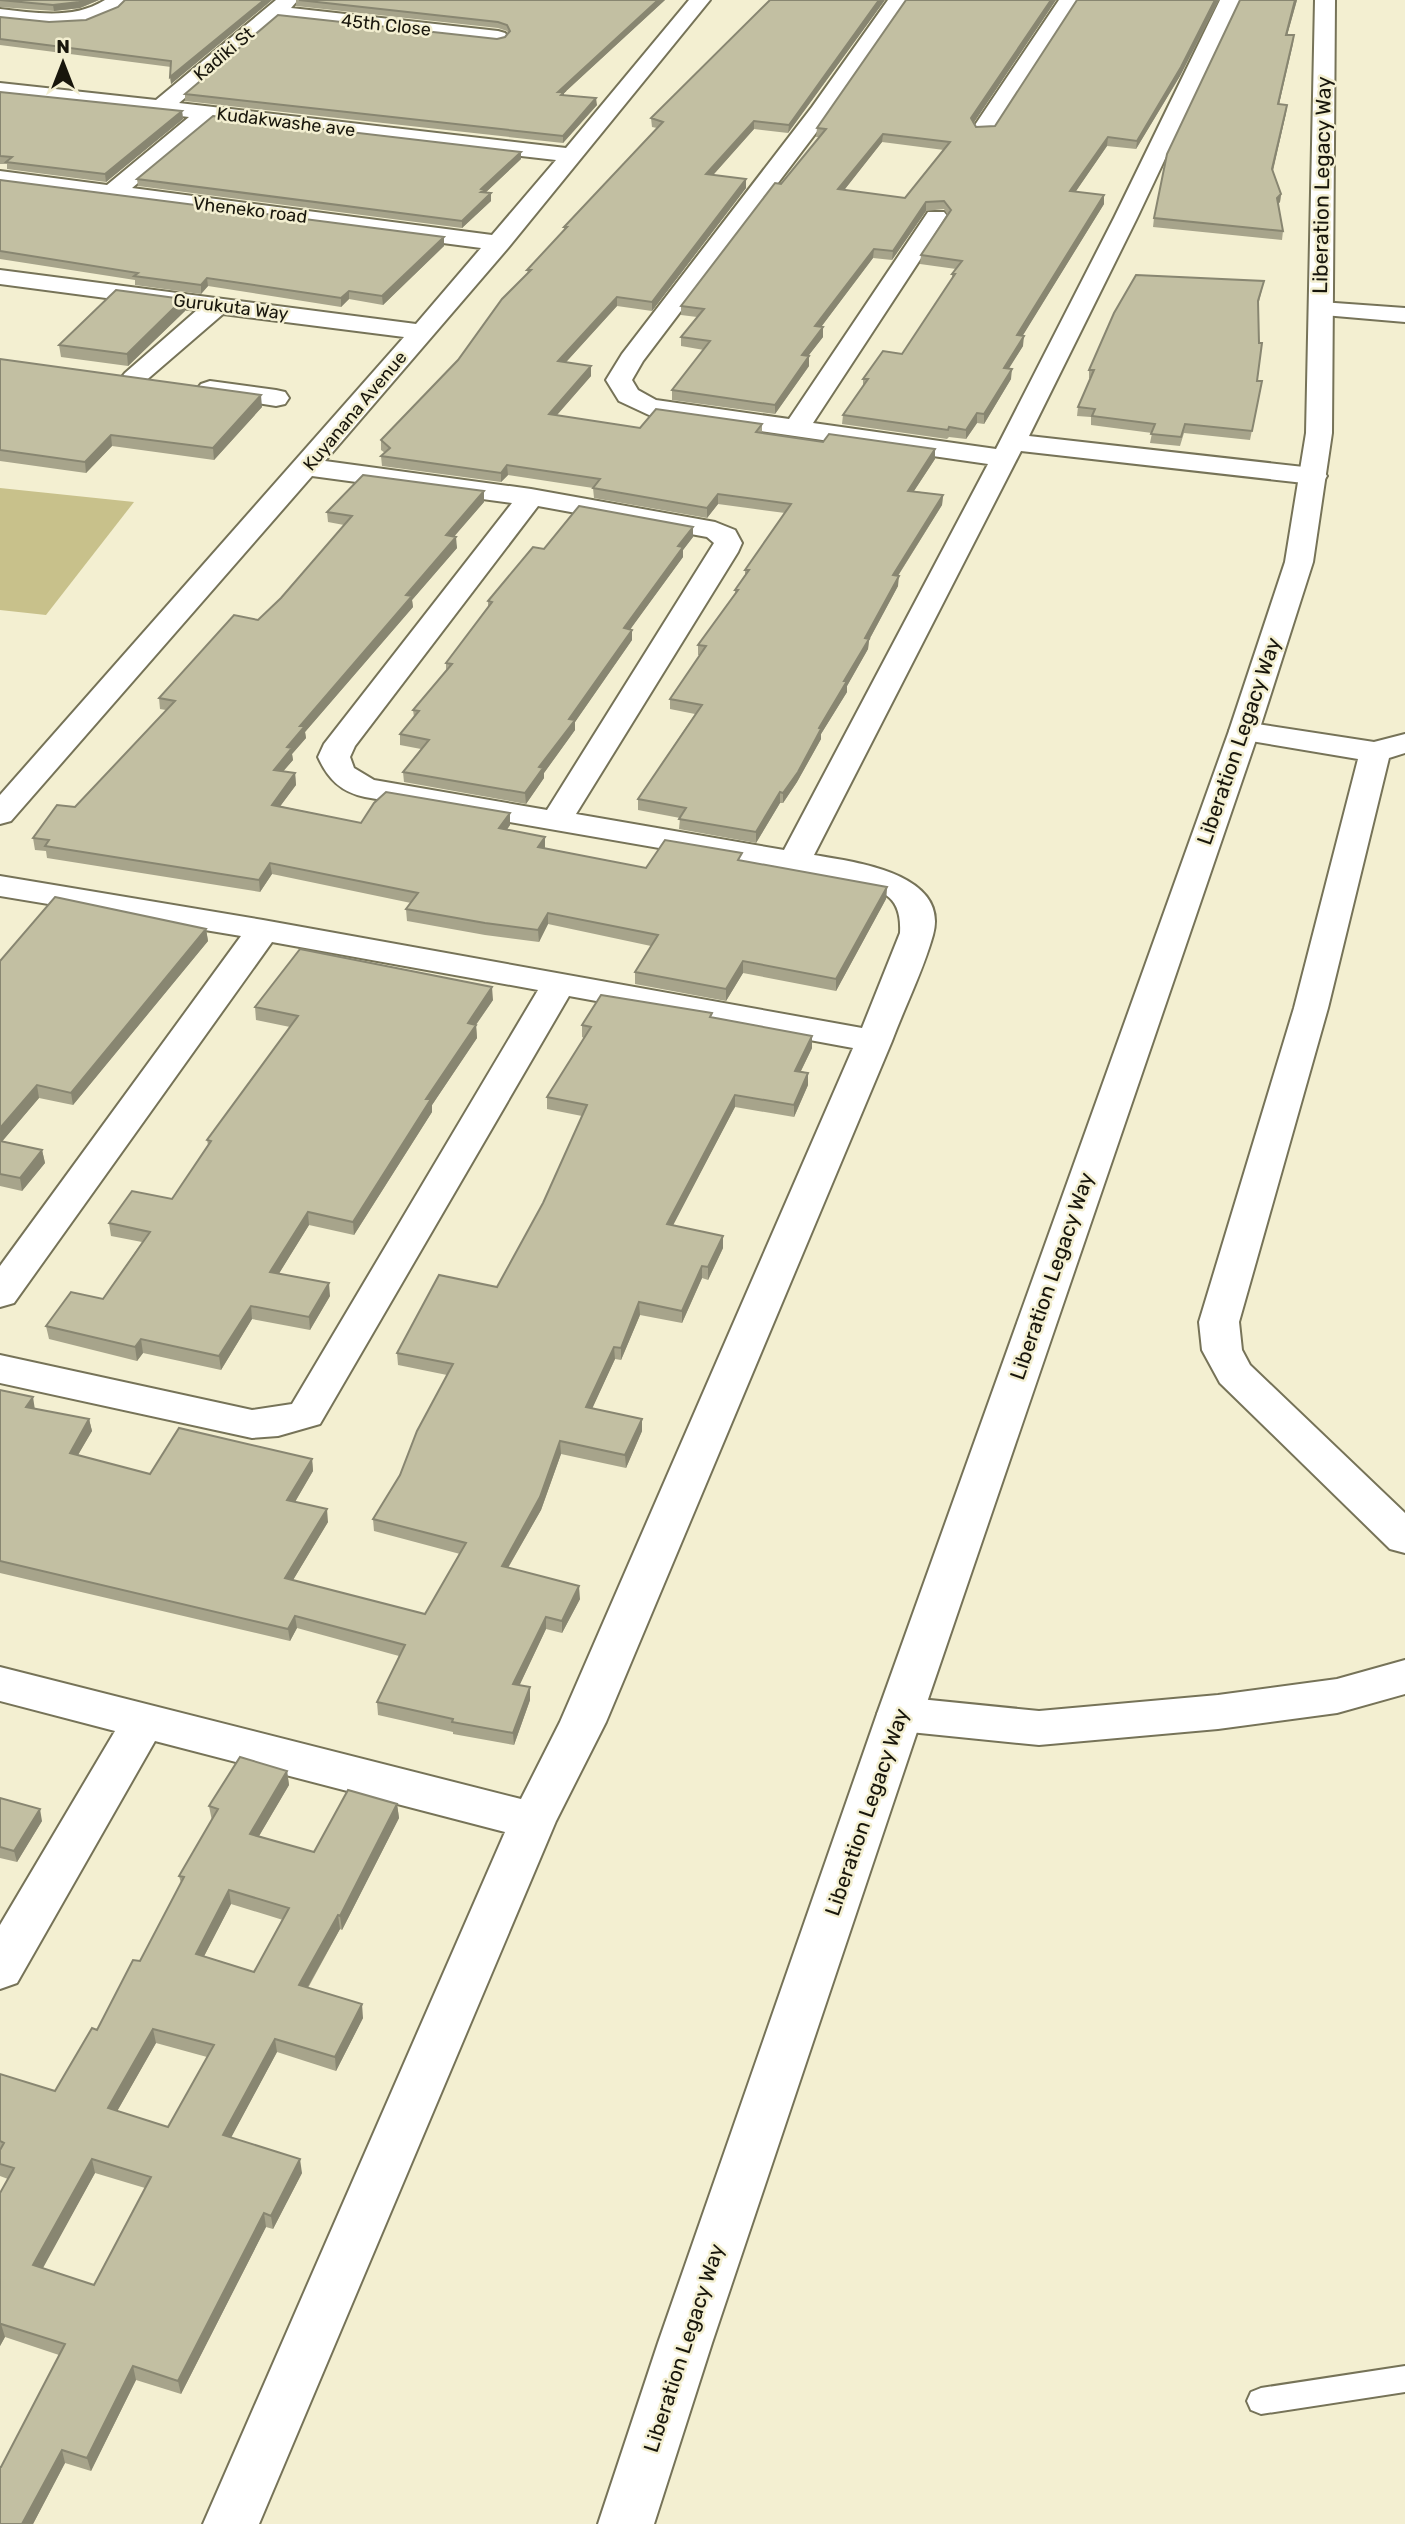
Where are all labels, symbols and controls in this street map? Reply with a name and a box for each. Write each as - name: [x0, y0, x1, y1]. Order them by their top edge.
- street label: 45th Close: [340, 9, 432, 41]
- street label: Kadiki St: [189, 22, 259, 86]
- north arrow: [28, 28, 98, 98]
- text: N: [56, 35, 70, 58]
- street label: Liberation Legacy Way: [1307, 76, 1336, 294]
- street label: Kudakwashe ave: [215, 103, 357, 141]
- street label: Vheneko road: [192, 192, 308, 228]
- street label: Gurukuta Way: [172, 289, 290, 325]
- street label: Kuyanana Avenue: [299, 347, 411, 475]
- street label: Liberation Legacy Way: [1191, 634, 1286, 848]
- street label: Liberation Legacy Way: [1004, 1169, 1099, 1383]
- street label: Liberation Legacy Way: [819, 1705, 914, 1919]
- street label: Liberation Legacy Way: [638, 2240, 729, 2455]

